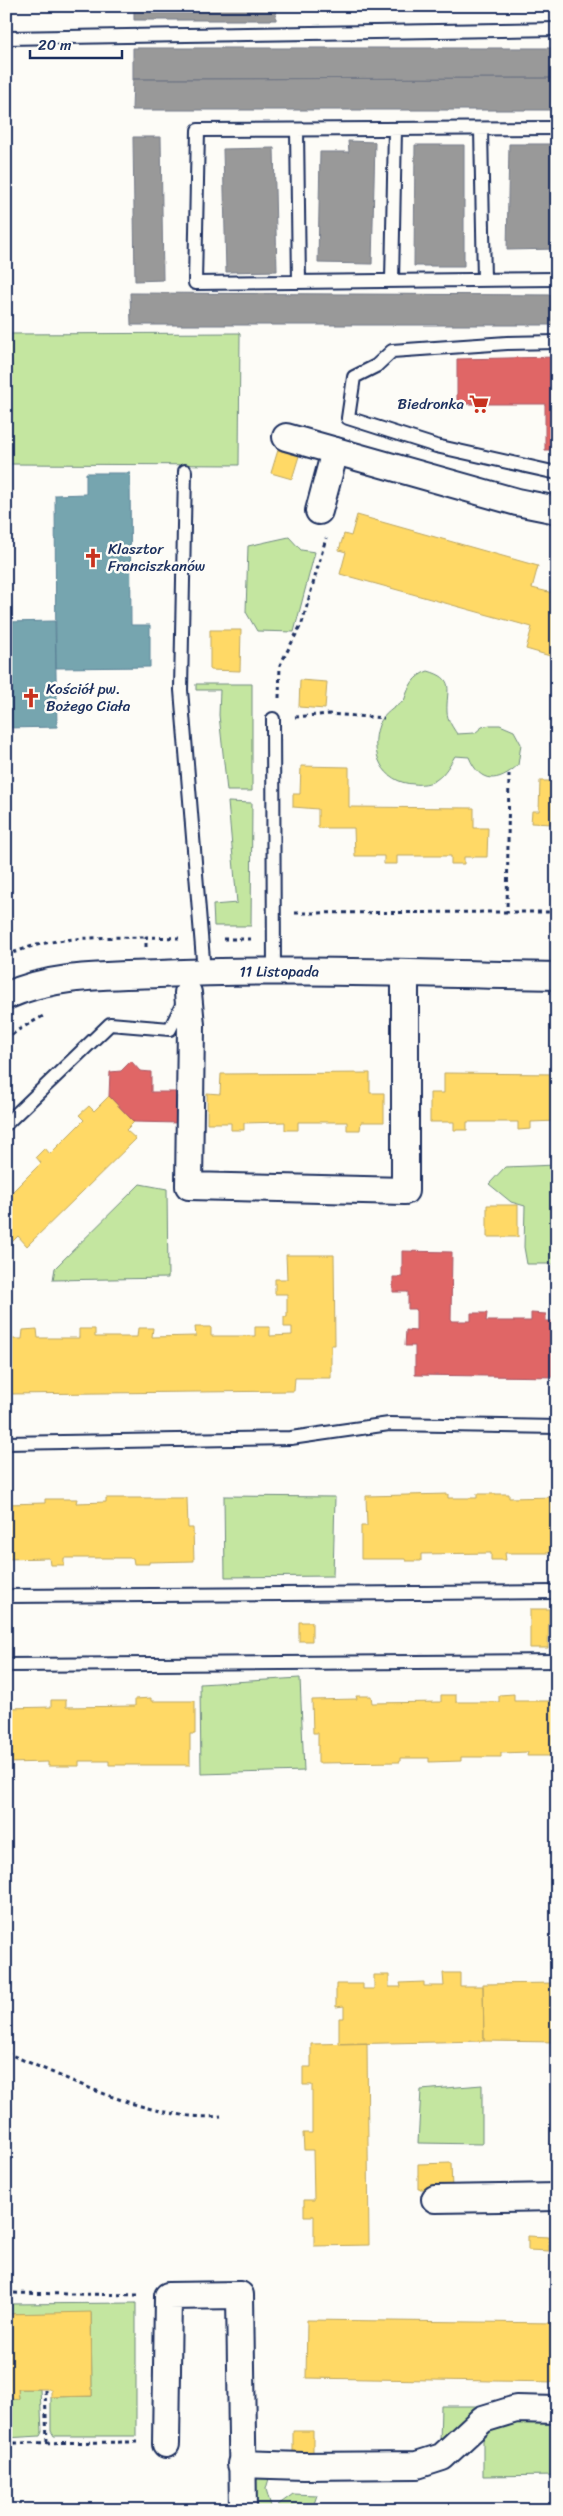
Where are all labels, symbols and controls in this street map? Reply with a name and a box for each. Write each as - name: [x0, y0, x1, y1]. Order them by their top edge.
- scale bar: [30, 28, 122, 60]
- text: 20 m: [38, 32, 72, 58]
- place label: Biedronka: [398, 391, 464, 417]
- supermarket icon: Biedronka: [468, 393, 490, 415]
- place label: Klasztor Franciszkanów: [108, 536, 206, 579]
- church icon: Klasztor Franciszkanów: [82, 547, 104, 569]
- place label: Kościół pw. Bożego Ciała: [46, 676, 131, 719]
- church icon: Kościół pw. Bożego Ciała: [20, 687, 42, 709]
- street label: 11 Listopada: [239, 958, 320, 985]

